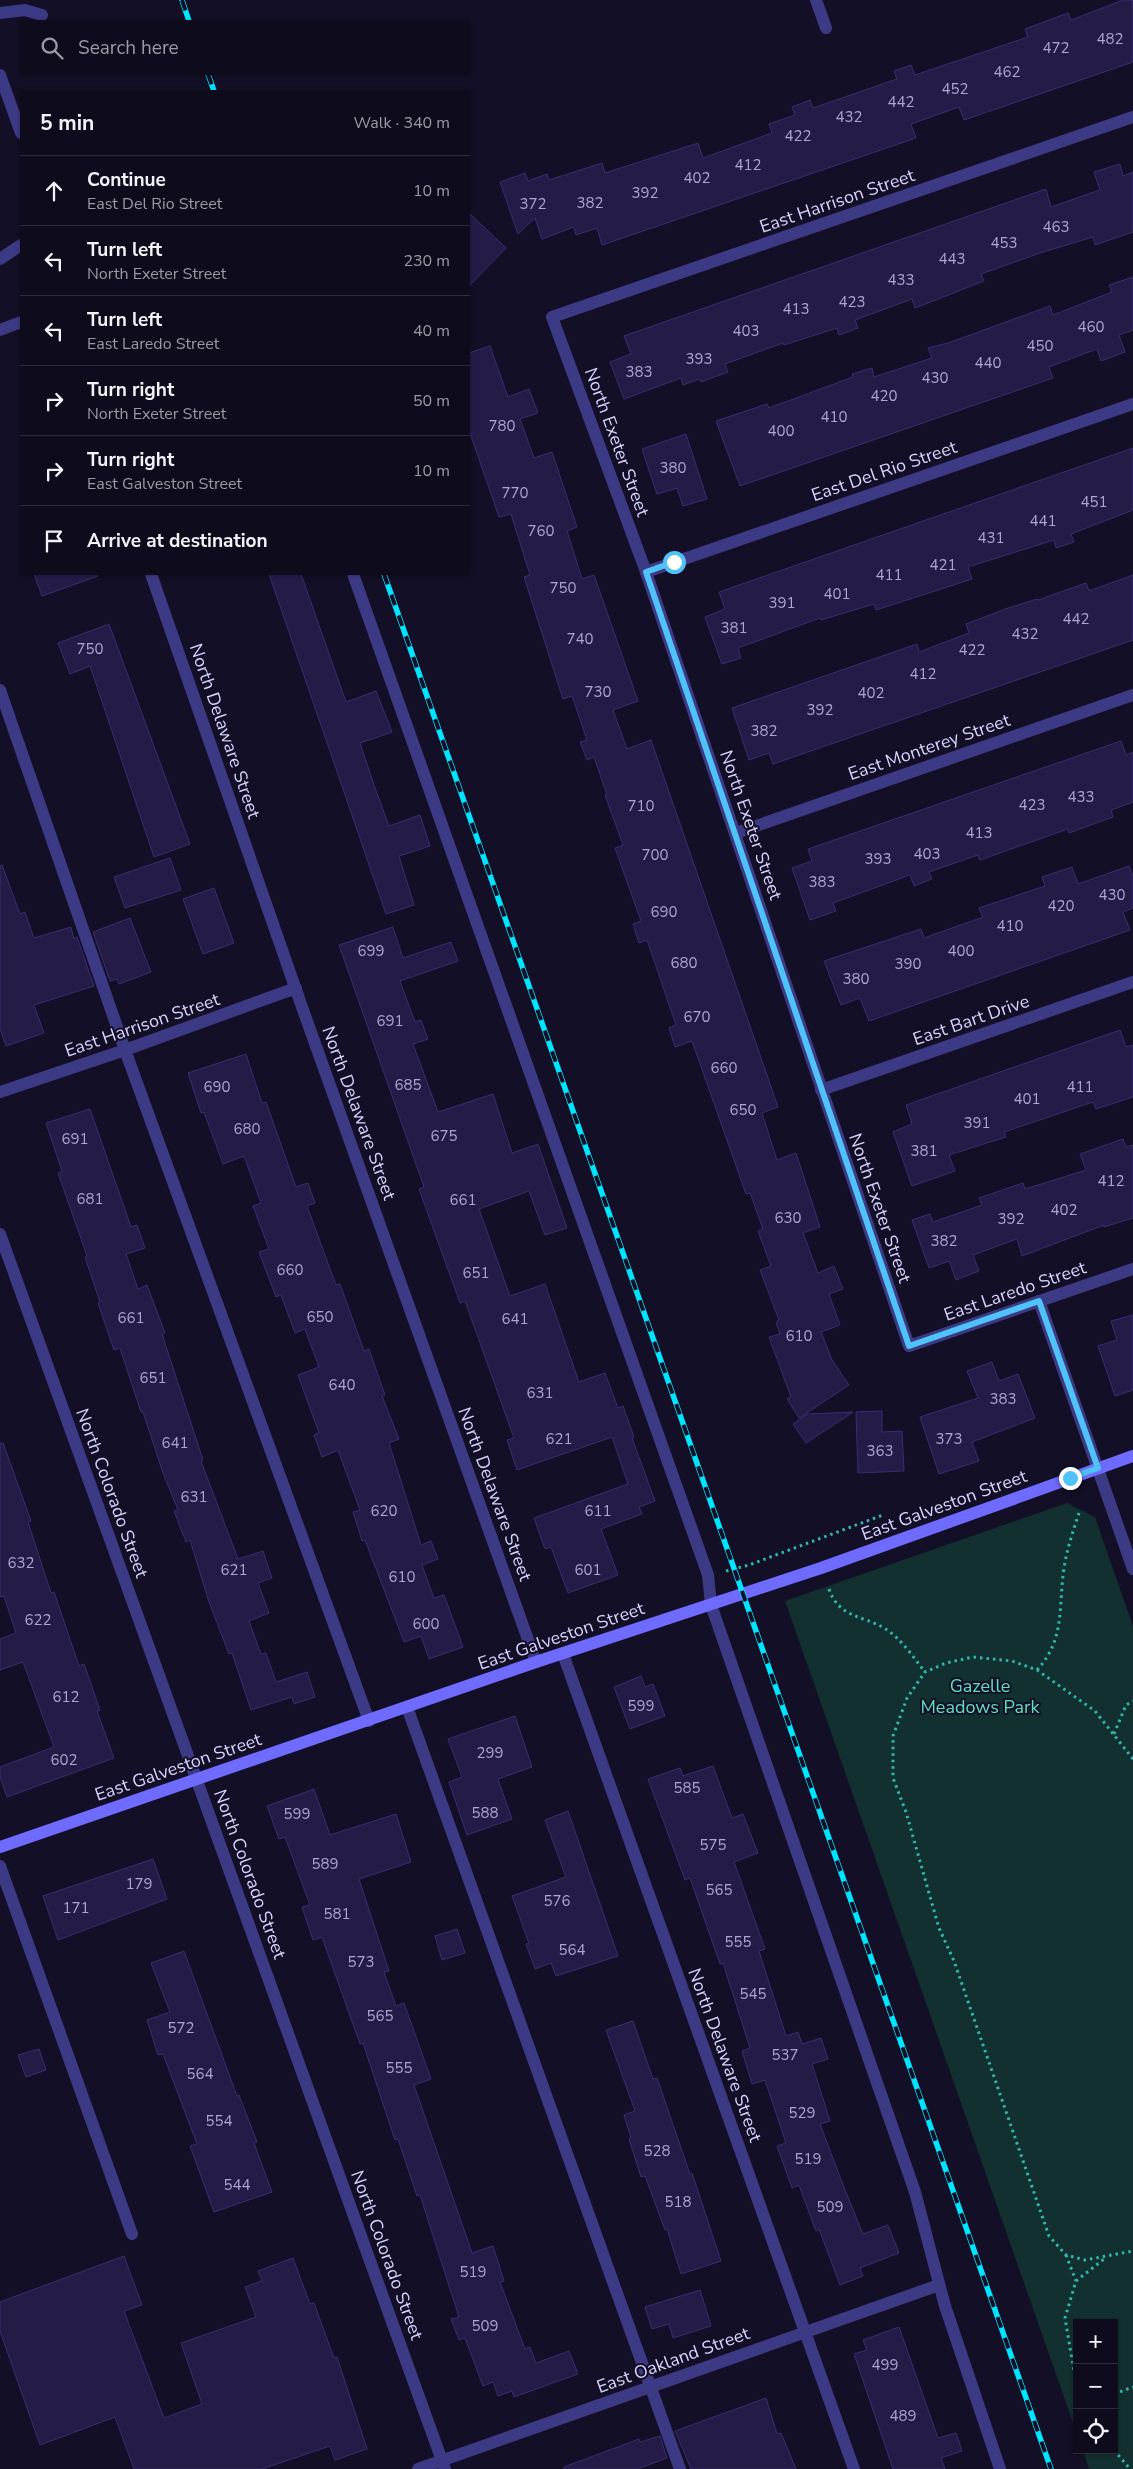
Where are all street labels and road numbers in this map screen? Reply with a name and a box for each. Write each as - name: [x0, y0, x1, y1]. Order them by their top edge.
- street label: East Harrison Street: [756, 163, 918, 239]
- street label: North Exeter Street: [579, 364, 655, 520]
- street label: East Del Rio Street: [808, 435, 961, 507]
- street label: North Delaware Street: [184, 640, 266, 822]
- street label: East Monterey Street: [845, 708, 1014, 786]
- street label: North Exeter Street: [714, 747, 788, 904]
- street label: East Harrison Street: [61, 987, 223, 1063]
- street label: East Bart Drive: [910, 989, 1032, 1051]
- street label: North Delaware Street: [316, 1023, 402, 1204]
- street label: North Exeter Street: [843, 1130, 917, 1287]
- street label: East Laredo Street: [941, 1255, 1090, 1327]
- street label: North Delaware Street: [452, 1404, 538, 1585]
- street label: North Colorado Street: [70, 1405, 154, 1582]
- street label: East Galveston Street: [858, 1464, 1031, 1546]
- street label: East Galveston Street: [475, 1596, 648, 1676]
- street label: East Galveston Street: [92, 1727, 265, 1807]
- street label: North Colorado Street: [208, 1786, 292, 1963]
- street label: North Delaware Street: [682, 1965, 768, 2146]
- street label: North Colorado Street: [345, 2167, 429, 2344]
- street label: East Oakland Street: [593, 2321, 753, 2399]

